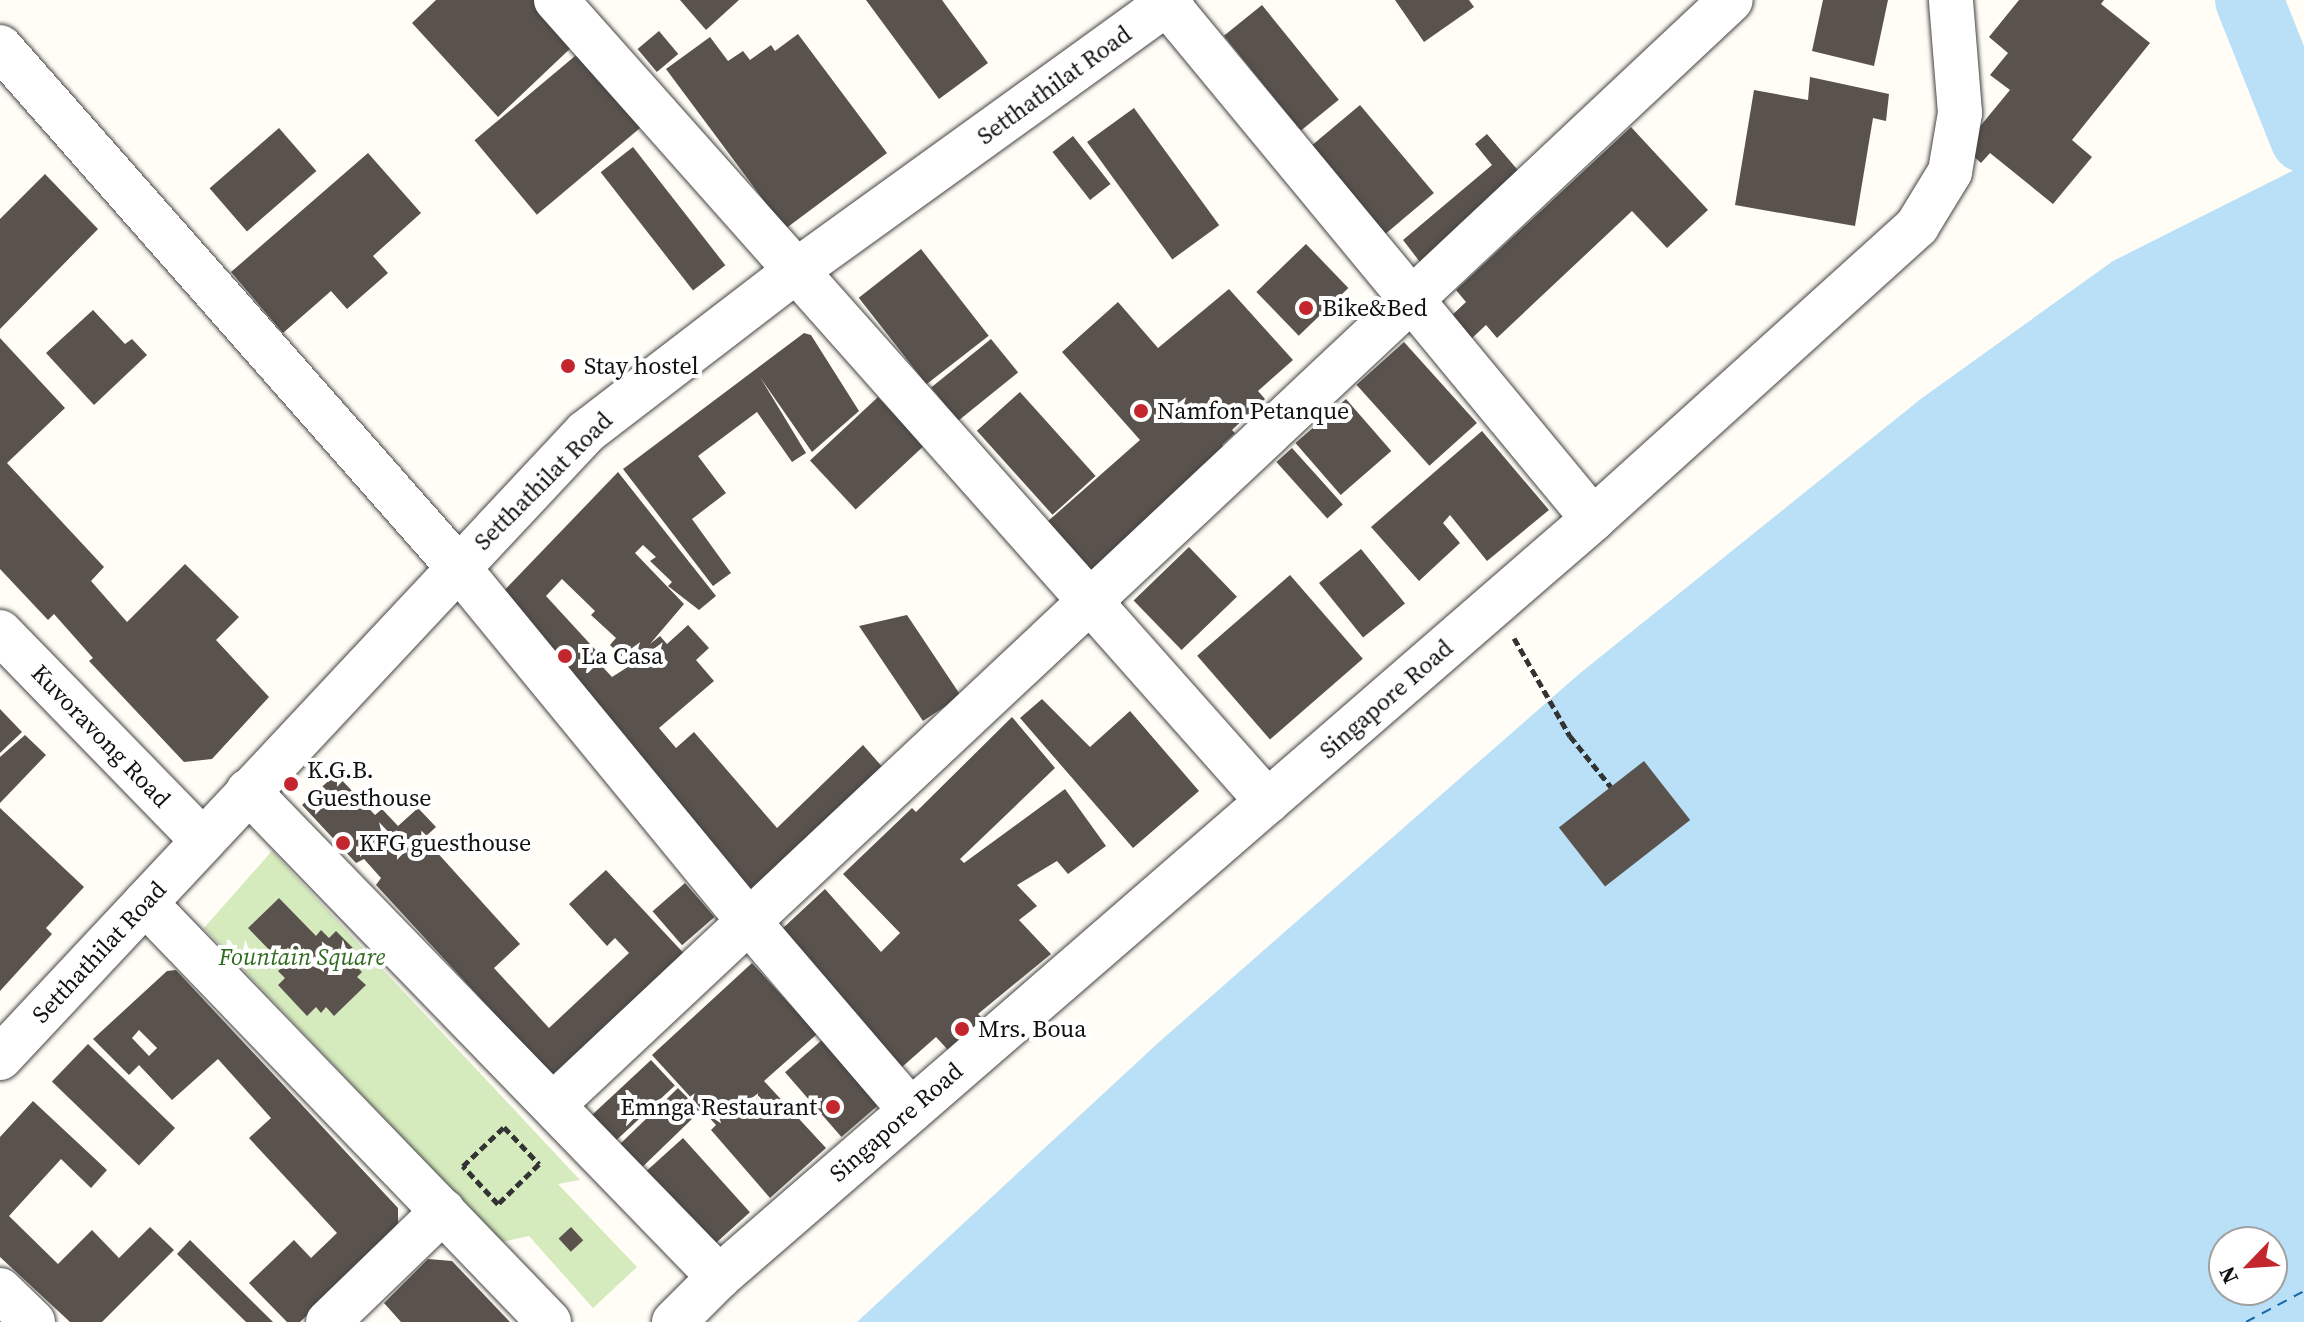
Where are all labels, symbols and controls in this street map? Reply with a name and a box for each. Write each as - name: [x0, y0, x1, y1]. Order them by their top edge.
- street label: Setthathilat Road: [971, 19, 1137, 151]
- place label: Bike&Bed: [1322, 294, 1427, 322]
- marker: Bike&Bed: [1297, 299, 1315, 317]
- place label: Stay hostel: [584, 352, 699, 380]
- marker: Stay hostel: [559, 357, 577, 375]
- place label: Namfon Petanque: [1157, 397, 1349, 425]
- marker: Namfon Petanque: [1132, 402, 1150, 420]
- street label: Setthathilat Road: [468, 406, 618, 556]
- street label: Singapore Road: [1314, 633, 1458, 765]
- place label: La Casa: [581, 642, 663, 670]
- marker: La Casa: [556, 647, 574, 665]
- street label: Kuvoravong Road: [26, 659, 176, 813]
- place label: K.G.B. Guesthouse: [307, 756, 432, 812]
- marker: K.G.B. Guesthouse: [282, 775, 300, 793]
- place label: KFG guesthouse: [359, 829, 531, 857]
- marker: KFG guesthouse: [334, 834, 352, 852]
- street label: Setthathilat Road: [26, 875, 172, 1029]
- park label: Fountain Square: [219, 943, 385, 971]
- place label: Mrs. Boua: [978, 1015, 1087, 1043]
- marker: Mrs. Boua: [953, 1020, 971, 1038]
- street label: Singapore Road: [824, 1056, 968, 1188]
- place label: Emnga Restaurant: [620, 1093, 817, 1121]
- marker: Emnga Restaurant: [824, 1098, 842, 1116]
- north arrow: [2208, 1226, 2288, 1306]
- text: N: [2211, 1262, 2245, 1289]

